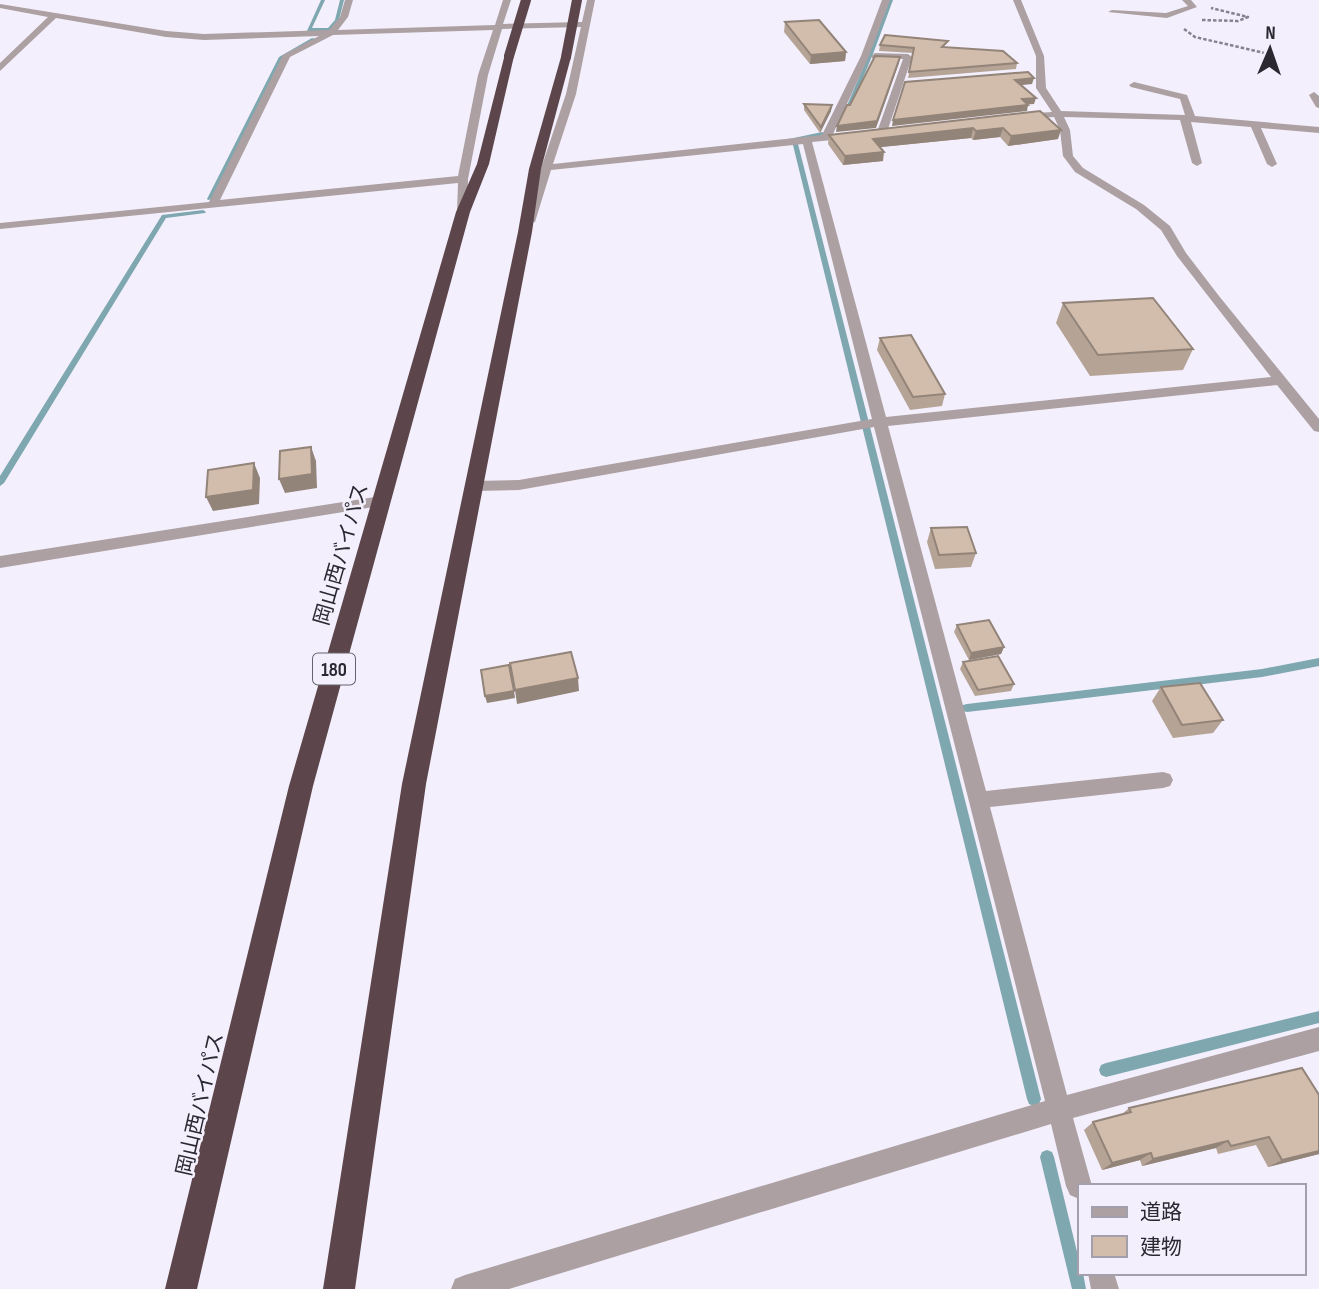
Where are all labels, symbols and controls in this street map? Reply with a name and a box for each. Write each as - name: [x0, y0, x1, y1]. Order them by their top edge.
- north arrow: [1235, 14, 1305, 84]
- text: N: [1265, 22, 1276, 45]
- street label: 岡山西バイパス: [309, 480, 374, 628]
- road number: 180: [313, 654, 355, 684]
- street label: 岡山西バイパス: [172, 1030, 229, 1178]
- legend: [1078, 1184, 1305, 1275]
- text: 道路: [1140, 1200, 1182, 1225]
- text: 建物: [1140, 1235, 1182, 1260]

